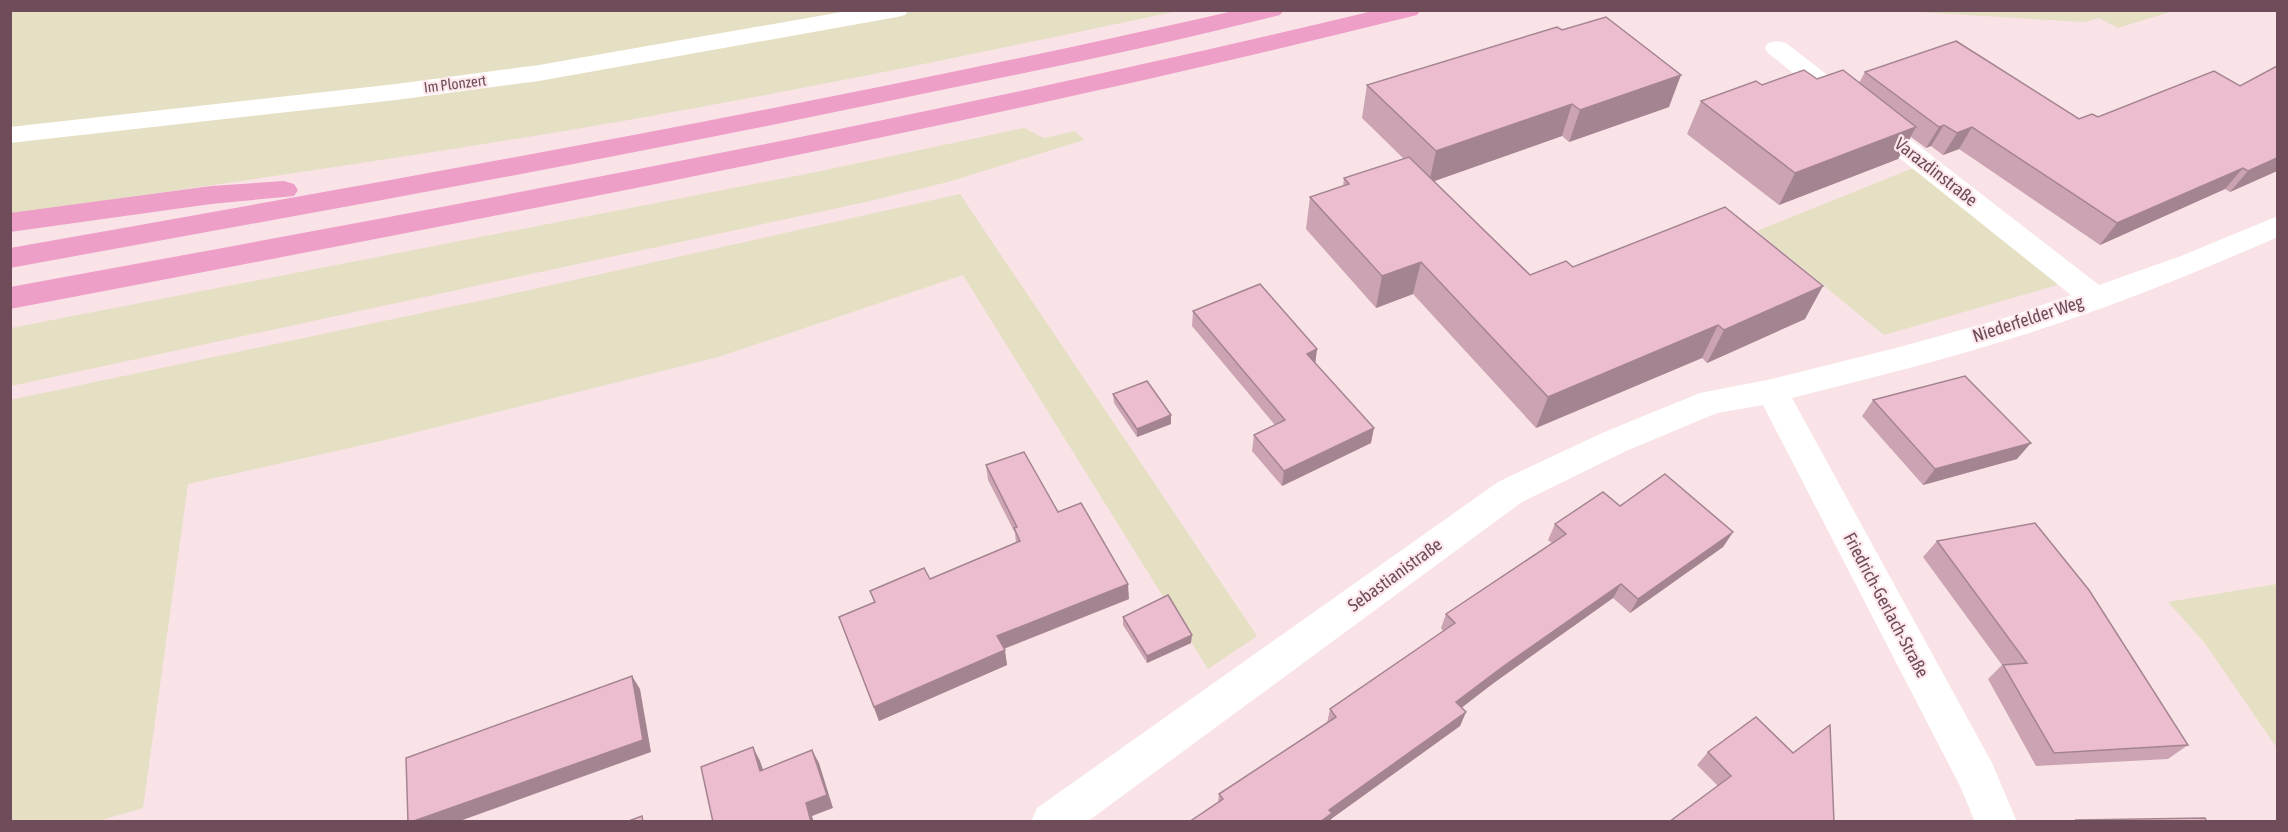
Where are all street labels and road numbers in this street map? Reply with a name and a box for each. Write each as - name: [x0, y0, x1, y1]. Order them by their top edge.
- street label: Im Plonzert: [423, 71, 487, 96]
- street label: Varazdinstraße: [1891, 133, 1982, 210]
- street label: Niederfelder Weg: [1970, 291, 2086, 346]
- street label: Friedrich-Gerlach-Straße: [1839, 529, 1934, 681]
- street label: Sebastianistraße: [1344, 533, 1446, 616]

